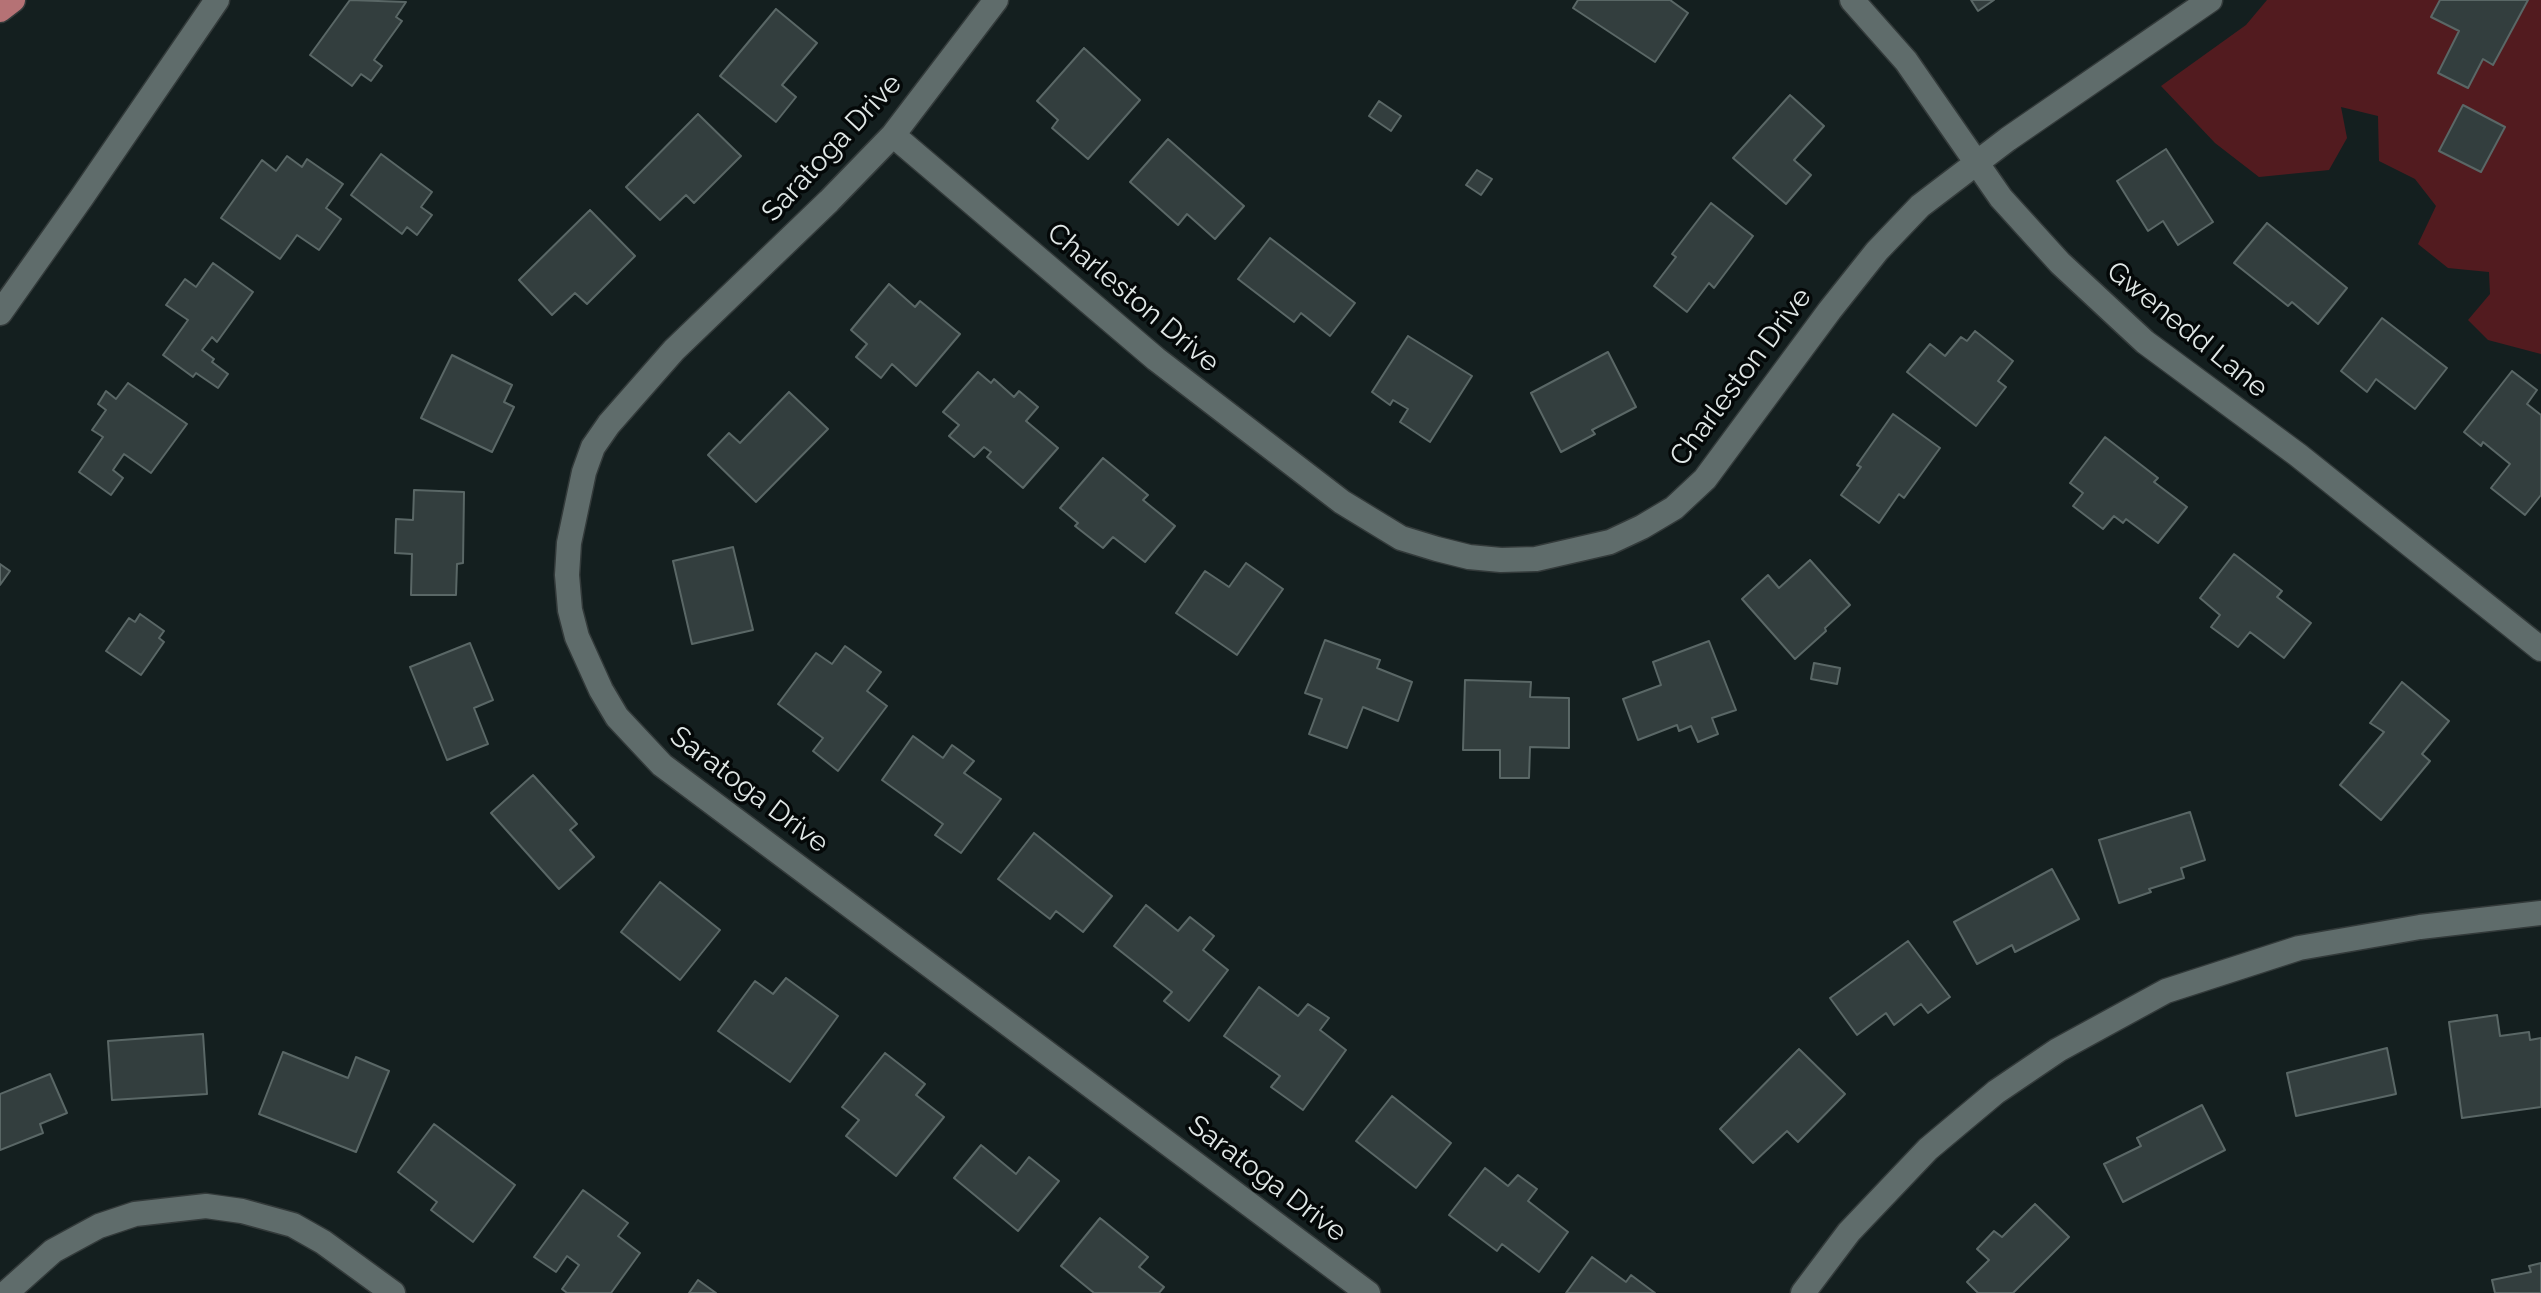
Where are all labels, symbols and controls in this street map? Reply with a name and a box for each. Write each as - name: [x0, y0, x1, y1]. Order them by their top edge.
- street label: Saratoga Drive: [755, 67, 909, 229]
- street label: Charleston Drive: [1040, 216, 1226, 380]
- street label: Gwenedd Lane: [2100, 255, 2274, 405]
- street label: Charleston Drive: [1663, 281, 1819, 473]
- street label: Saratoga Drive: [663, 720, 835, 860]
- street label: Saratoga Drive: [1181, 1109, 1353, 1249]

